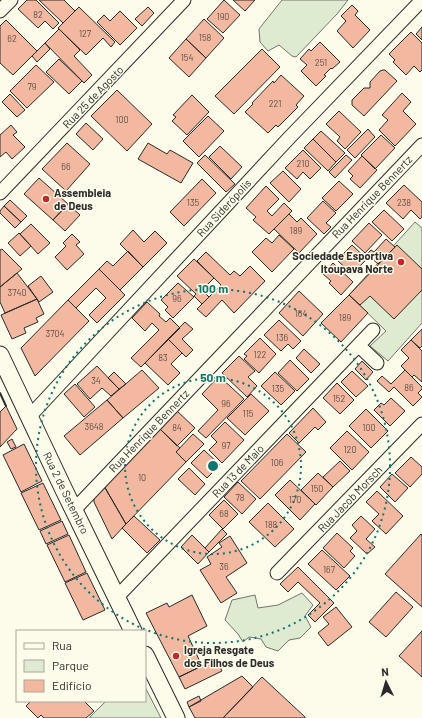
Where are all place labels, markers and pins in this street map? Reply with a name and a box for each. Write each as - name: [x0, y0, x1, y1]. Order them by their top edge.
- place label: Assembleia de Deus: [54, 186, 111, 212]
- marker: Assembleia de Deus: [41, 194, 51, 204]
- place label: Sociedade Esportiva Itoupava Norte: [292, 249, 393, 275]
- marker: Sociedade Esportiva Itoupava Norte: [396, 257, 406, 267]
- centre of rings: [206, 459, 220, 473]
- place label: Igreja Resgate dos Filhos de Deus: [184, 643, 275, 669]
- marker: Igreja Resgate dos Filhos de Deus: [171, 651, 181, 661]

